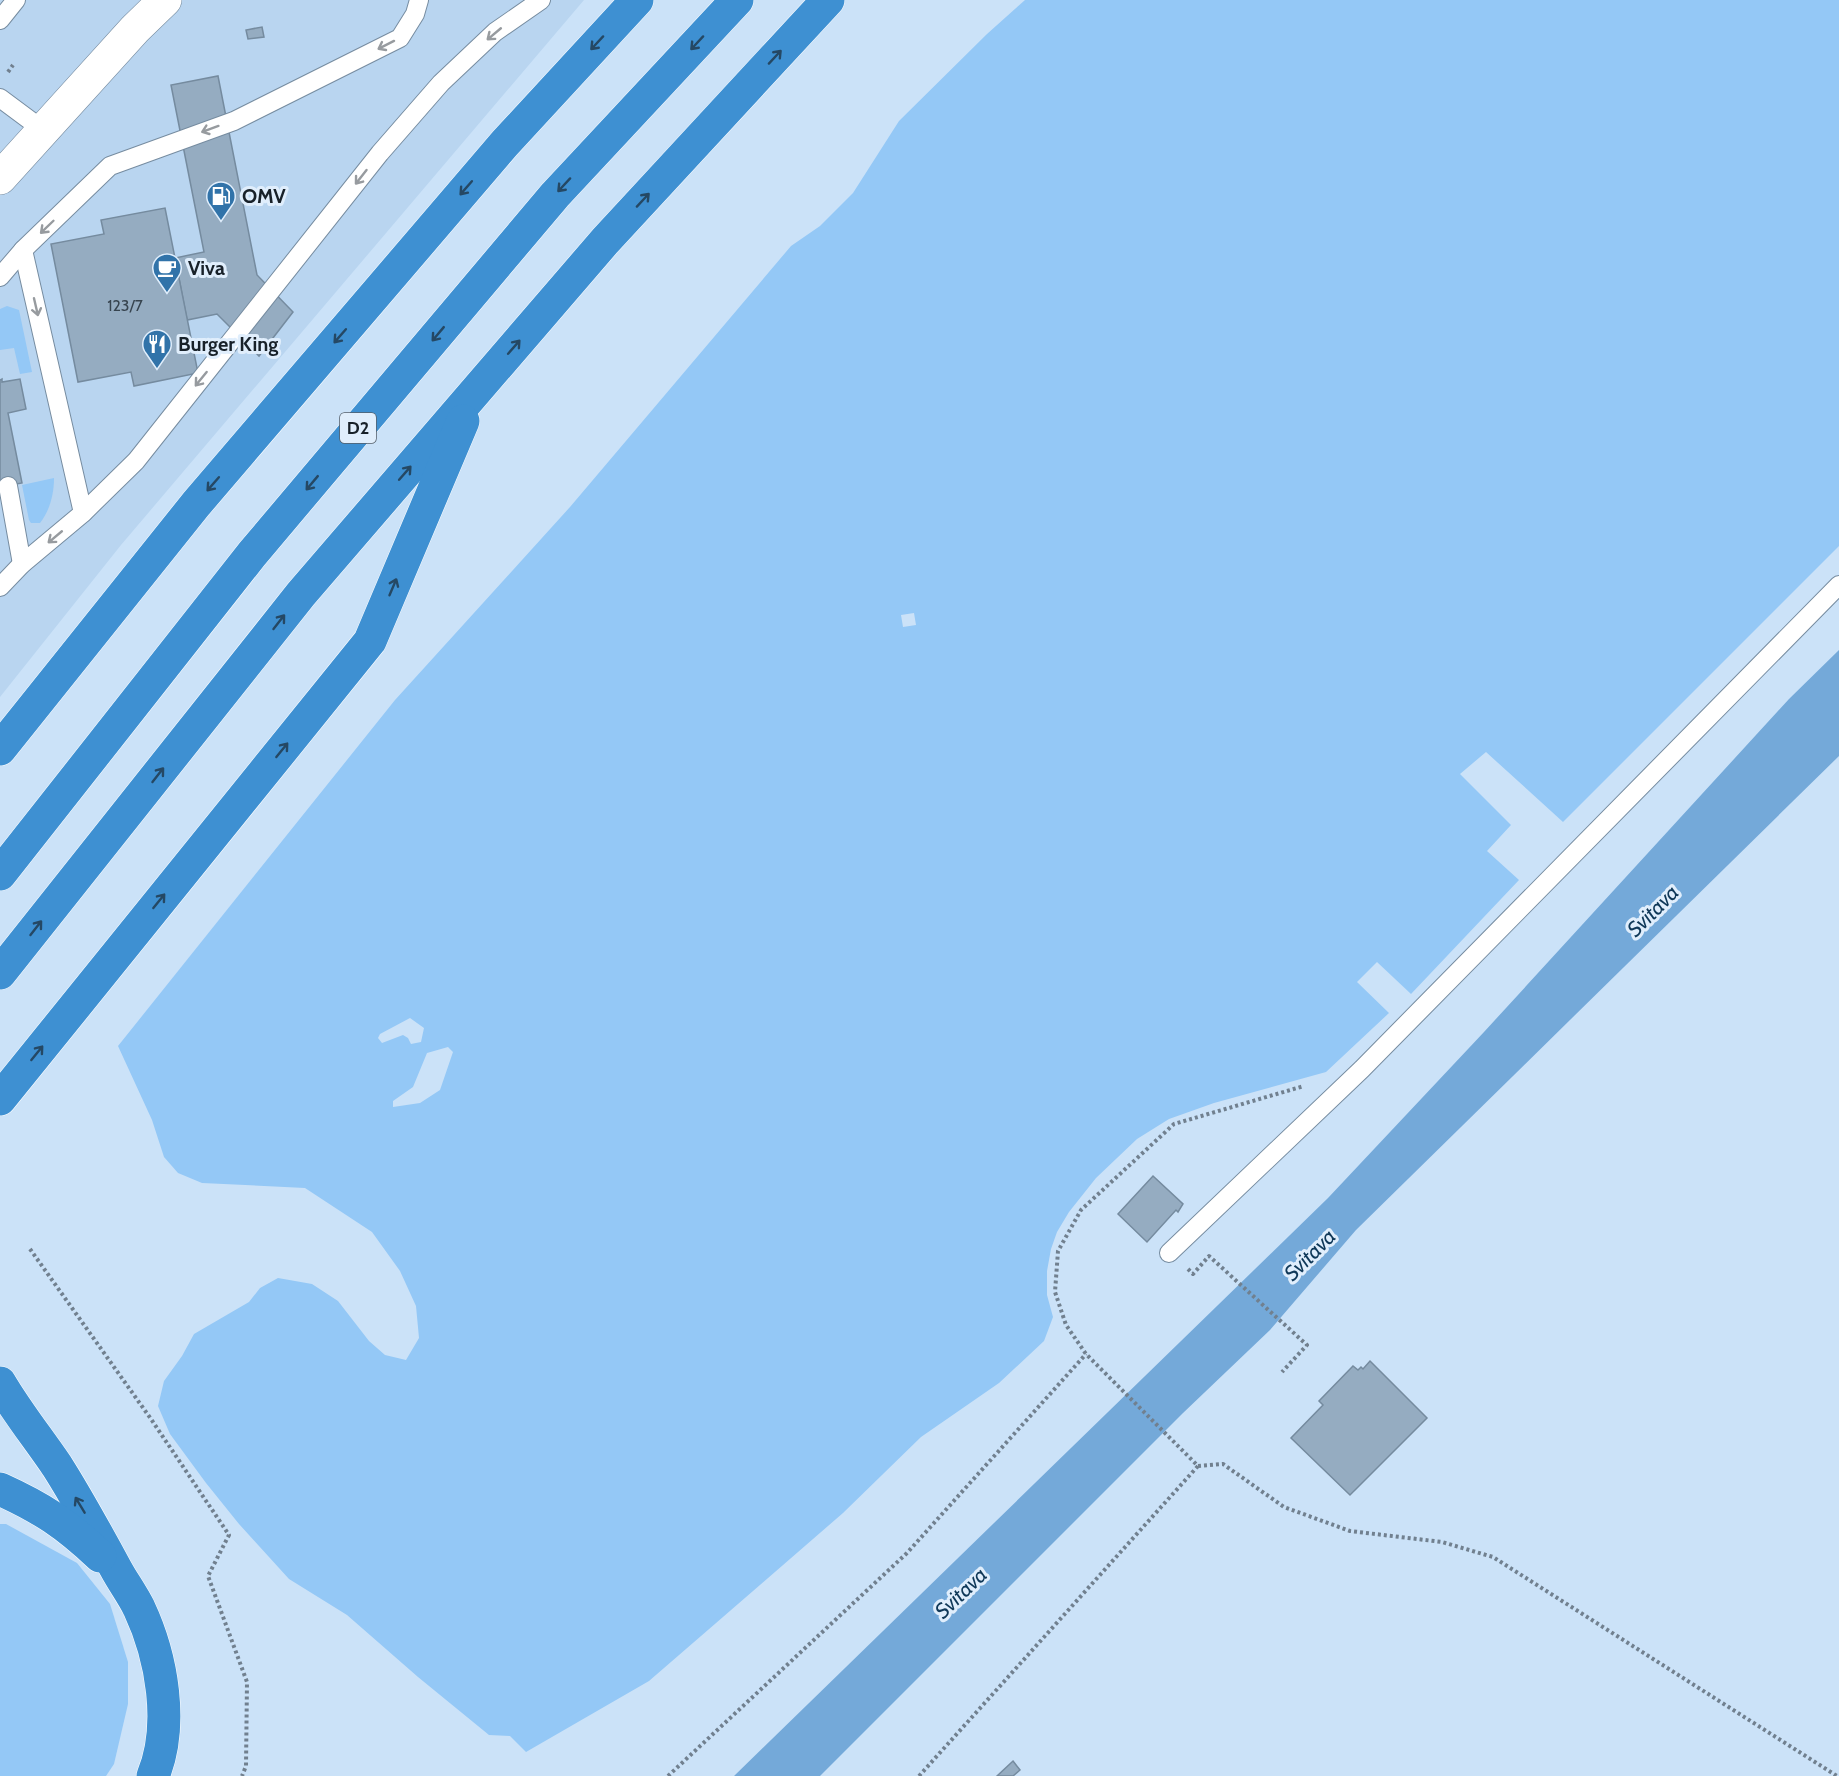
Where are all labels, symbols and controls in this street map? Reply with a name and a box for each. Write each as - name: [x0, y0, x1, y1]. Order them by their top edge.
- one-way arrow: [486, 27, 502, 40]
- one-way arrow: [590, 35, 604, 50]
- one-way arrow: [690, 35, 705, 50]
- one-way arrow: [377, 40, 395, 51]
- one-way arrow: [768, 50, 782, 65]
- one-way arrow: [201, 125, 220, 136]
- one-way arrow: [355, 168, 368, 184]
- one-way arrow: [557, 178, 572, 193]
- fuel station icon: OMV: [205, 180, 237, 222]
- one-way arrow: [459, 180, 473, 195]
- place label: OMV: [242, 184, 286, 208]
- one-way arrow: [635, 193, 650, 208]
- one-way arrow: [39, 220, 54, 235]
- cafe icon: Viva: [151, 252, 183, 294]
- place label: Viva: [188, 256, 225, 280]
- house number: 123/7: [107, 296, 143, 315]
- one-way arrow: [31, 297, 43, 316]
- one-way arrow: [431, 326, 445, 341]
- restaurant icon: Burger King: [141, 328, 173, 370]
- one-way arrow: [333, 328, 346, 344]
- place label: Burger King: [178, 332, 278, 356]
- one-way arrow: [507, 340, 521, 355]
- one-way arrow: [195, 371, 208, 387]
- road number: D2: [340, 413, 376, 443]
- one-way arrow: [398, 466, 412, 481]
- one-way arrow: [305, 475, 319, 490]
- one-way arrow: [206, 476, 220, 491]
- one-way arrow: [48, 530, 63, 544]
- one-way arrow: [388, 578, 399, 596]
- one-way arrow: [272, 614, 285, 630]
- one-way arrow: [275, 743, 289, 758]
- one-way arrow: [151, 767, 164, 783]
- water label: Svitava: [1622, 880, 1684, 942]
- one-way arrow: [153, 894, 166, 910]
- one-way arrow: [30, 920, 43, 936]
- one-way arrow: [30, 1045, 43, 1061]
- water label: Svitava: [1279, 1224, 1341, 1286]
- one-way arrow: [74, 1497, 86, 1514]
- water label: Svitava: [929, 1562, 992, 1623]

